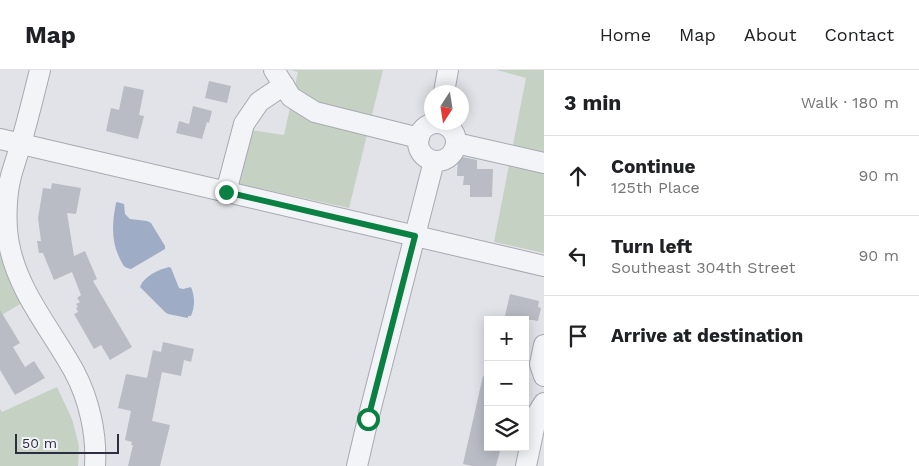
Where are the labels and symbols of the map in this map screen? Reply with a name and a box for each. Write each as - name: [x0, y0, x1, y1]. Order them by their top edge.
- north arrow: [424, 85, 469, 130]
- route end: [215, 181, 238, 204]
- route start: [357, 408, 380, 431]
- scale bar: [15, 431, 119, 454]

